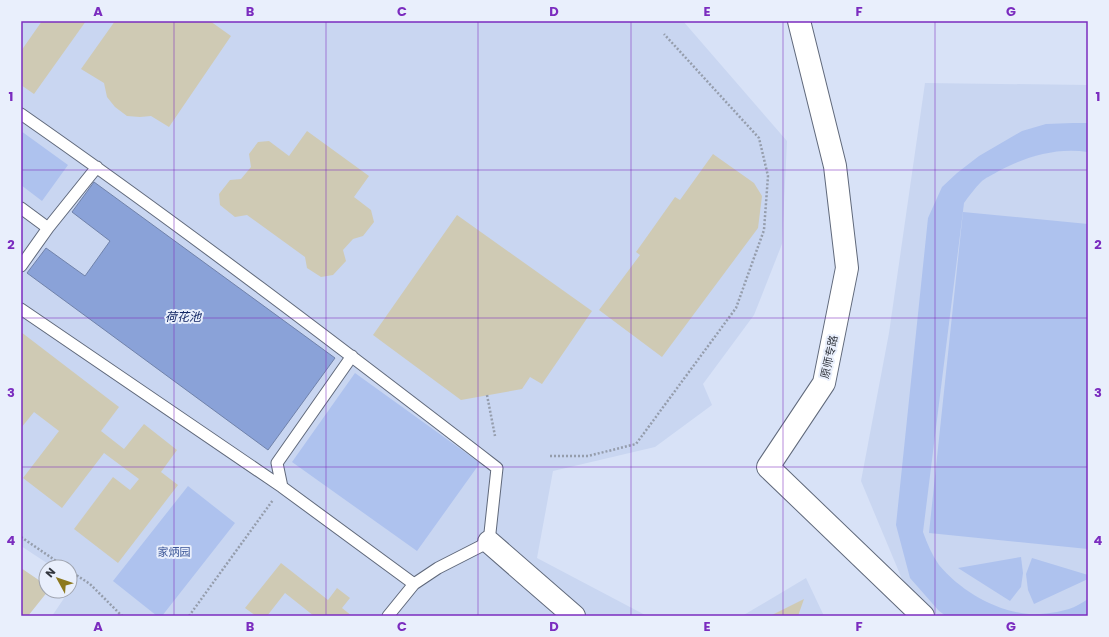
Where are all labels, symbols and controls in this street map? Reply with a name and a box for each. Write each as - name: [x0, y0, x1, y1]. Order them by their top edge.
- text: A: [93, 2, 103, 21]
- text: B: [246, 2, 255, 21]
- text: C: [397, 2, 407, 21]
- text: D: [549, 2, 559, 21]
- text: E: [703, 2, 711, 21]
- text: F: [855, 2, 863, 21]
- text: G: [1006, 2, 1016, 21]
- text: 1: [9, 87, 13, 106]
- text: 1: [1096, 87, 1100, 106]
- text: 2: [7, 235, 15, 254]
- text: 2: [1094, 235, 1102, 254]
- water label: 荷花池: [165, 308, 202, 325]
- street label: 原师专路: [817, 334, 841, 380]
- text: 3: [7, 383, 15, 402]
- text: 3: [1094, 383, 1102, 402]
- text: 4: [7, 531, 16, 550]
- text: 4: [1094, 531, 1103, 550]
- park label: 家炳园: [158, 544, 191, 560]
- north arrow: [38, 559, 78, 599]
- text: N: [42, 564, 59, 581]
- text: A: [93, 617, 103, 636]
- text: B: [246, 617, 255, 636]
- text: C: [397, 617, 407, 636]
- text: D: [549, 617, 559, 636]
- text: E: [703, 617, 711, 636]
- text: F: [855, 617, 863, 636]
- text: G: [1006, 617, 1016, 636]

